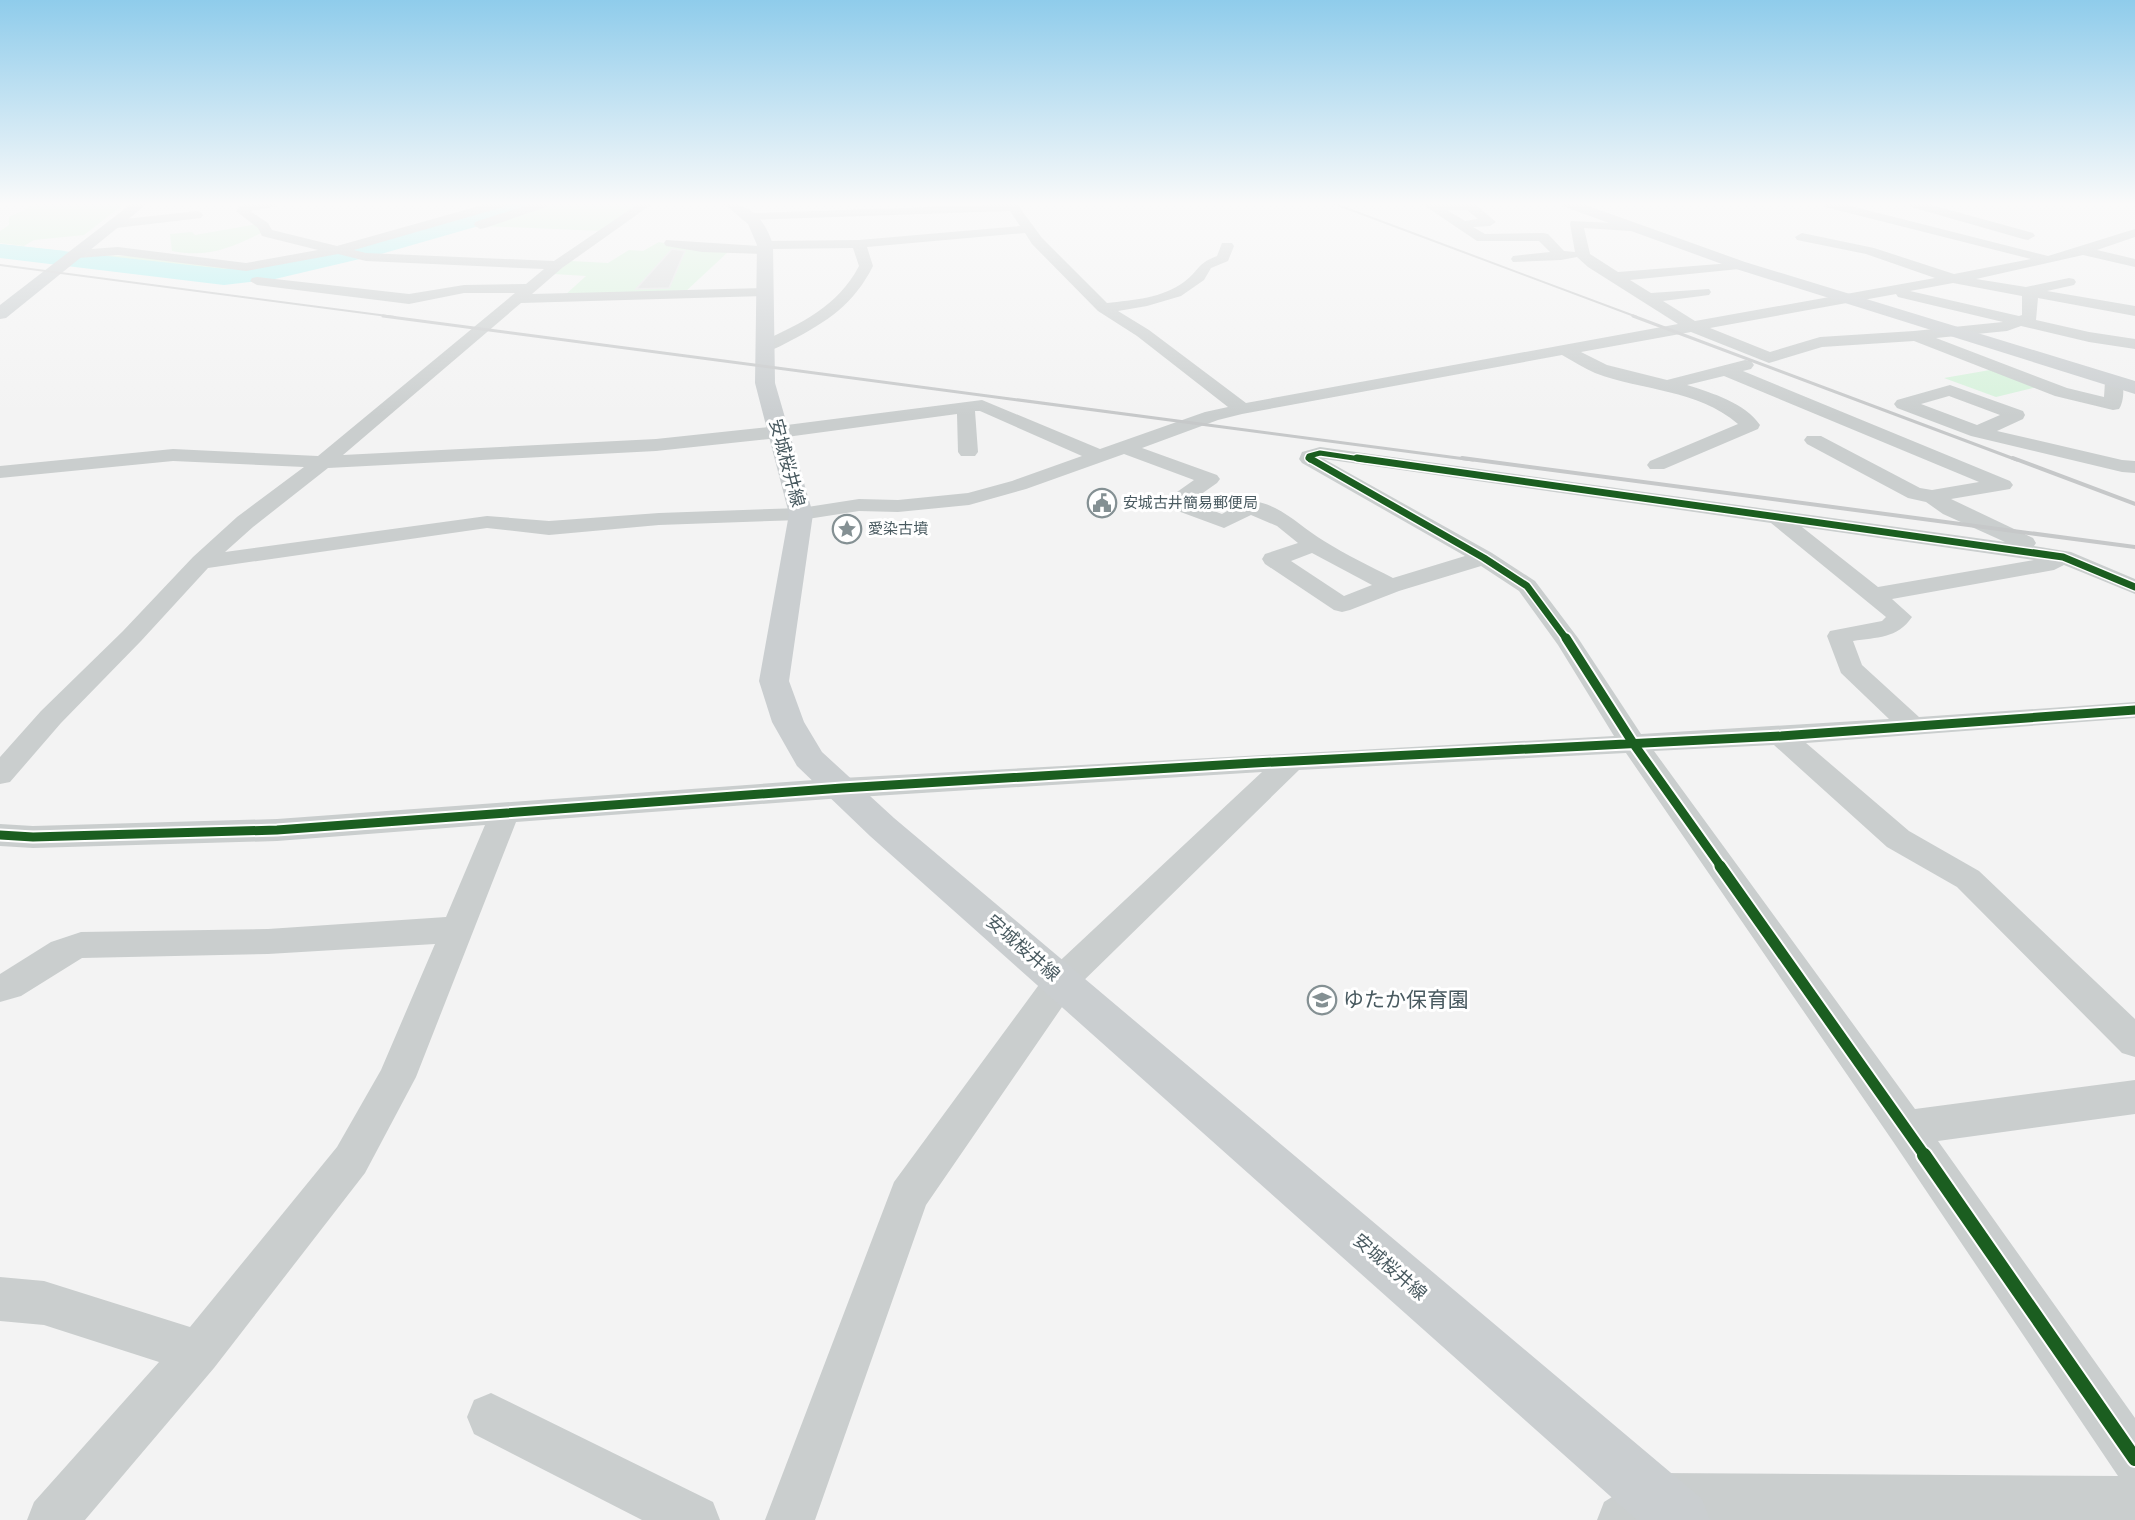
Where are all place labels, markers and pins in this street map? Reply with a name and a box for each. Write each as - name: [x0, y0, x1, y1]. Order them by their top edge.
- public building icon: 安城古井簡易郵便局: [1086, 487, 1118, 519]
- place label: 安城古井簡易郵便局: [1123, 493, 1258, 512]
- place icon: 愛染古墳: [831, 513, 863, 545]
- place label: 愛染古墳: [868, 519, 928, 538]
- school or university icon: ゆたか保育園: [1306, 984, 1338, 1016]
- place label: ゆたか保育園: [1343, 986, 1469, 1012]

